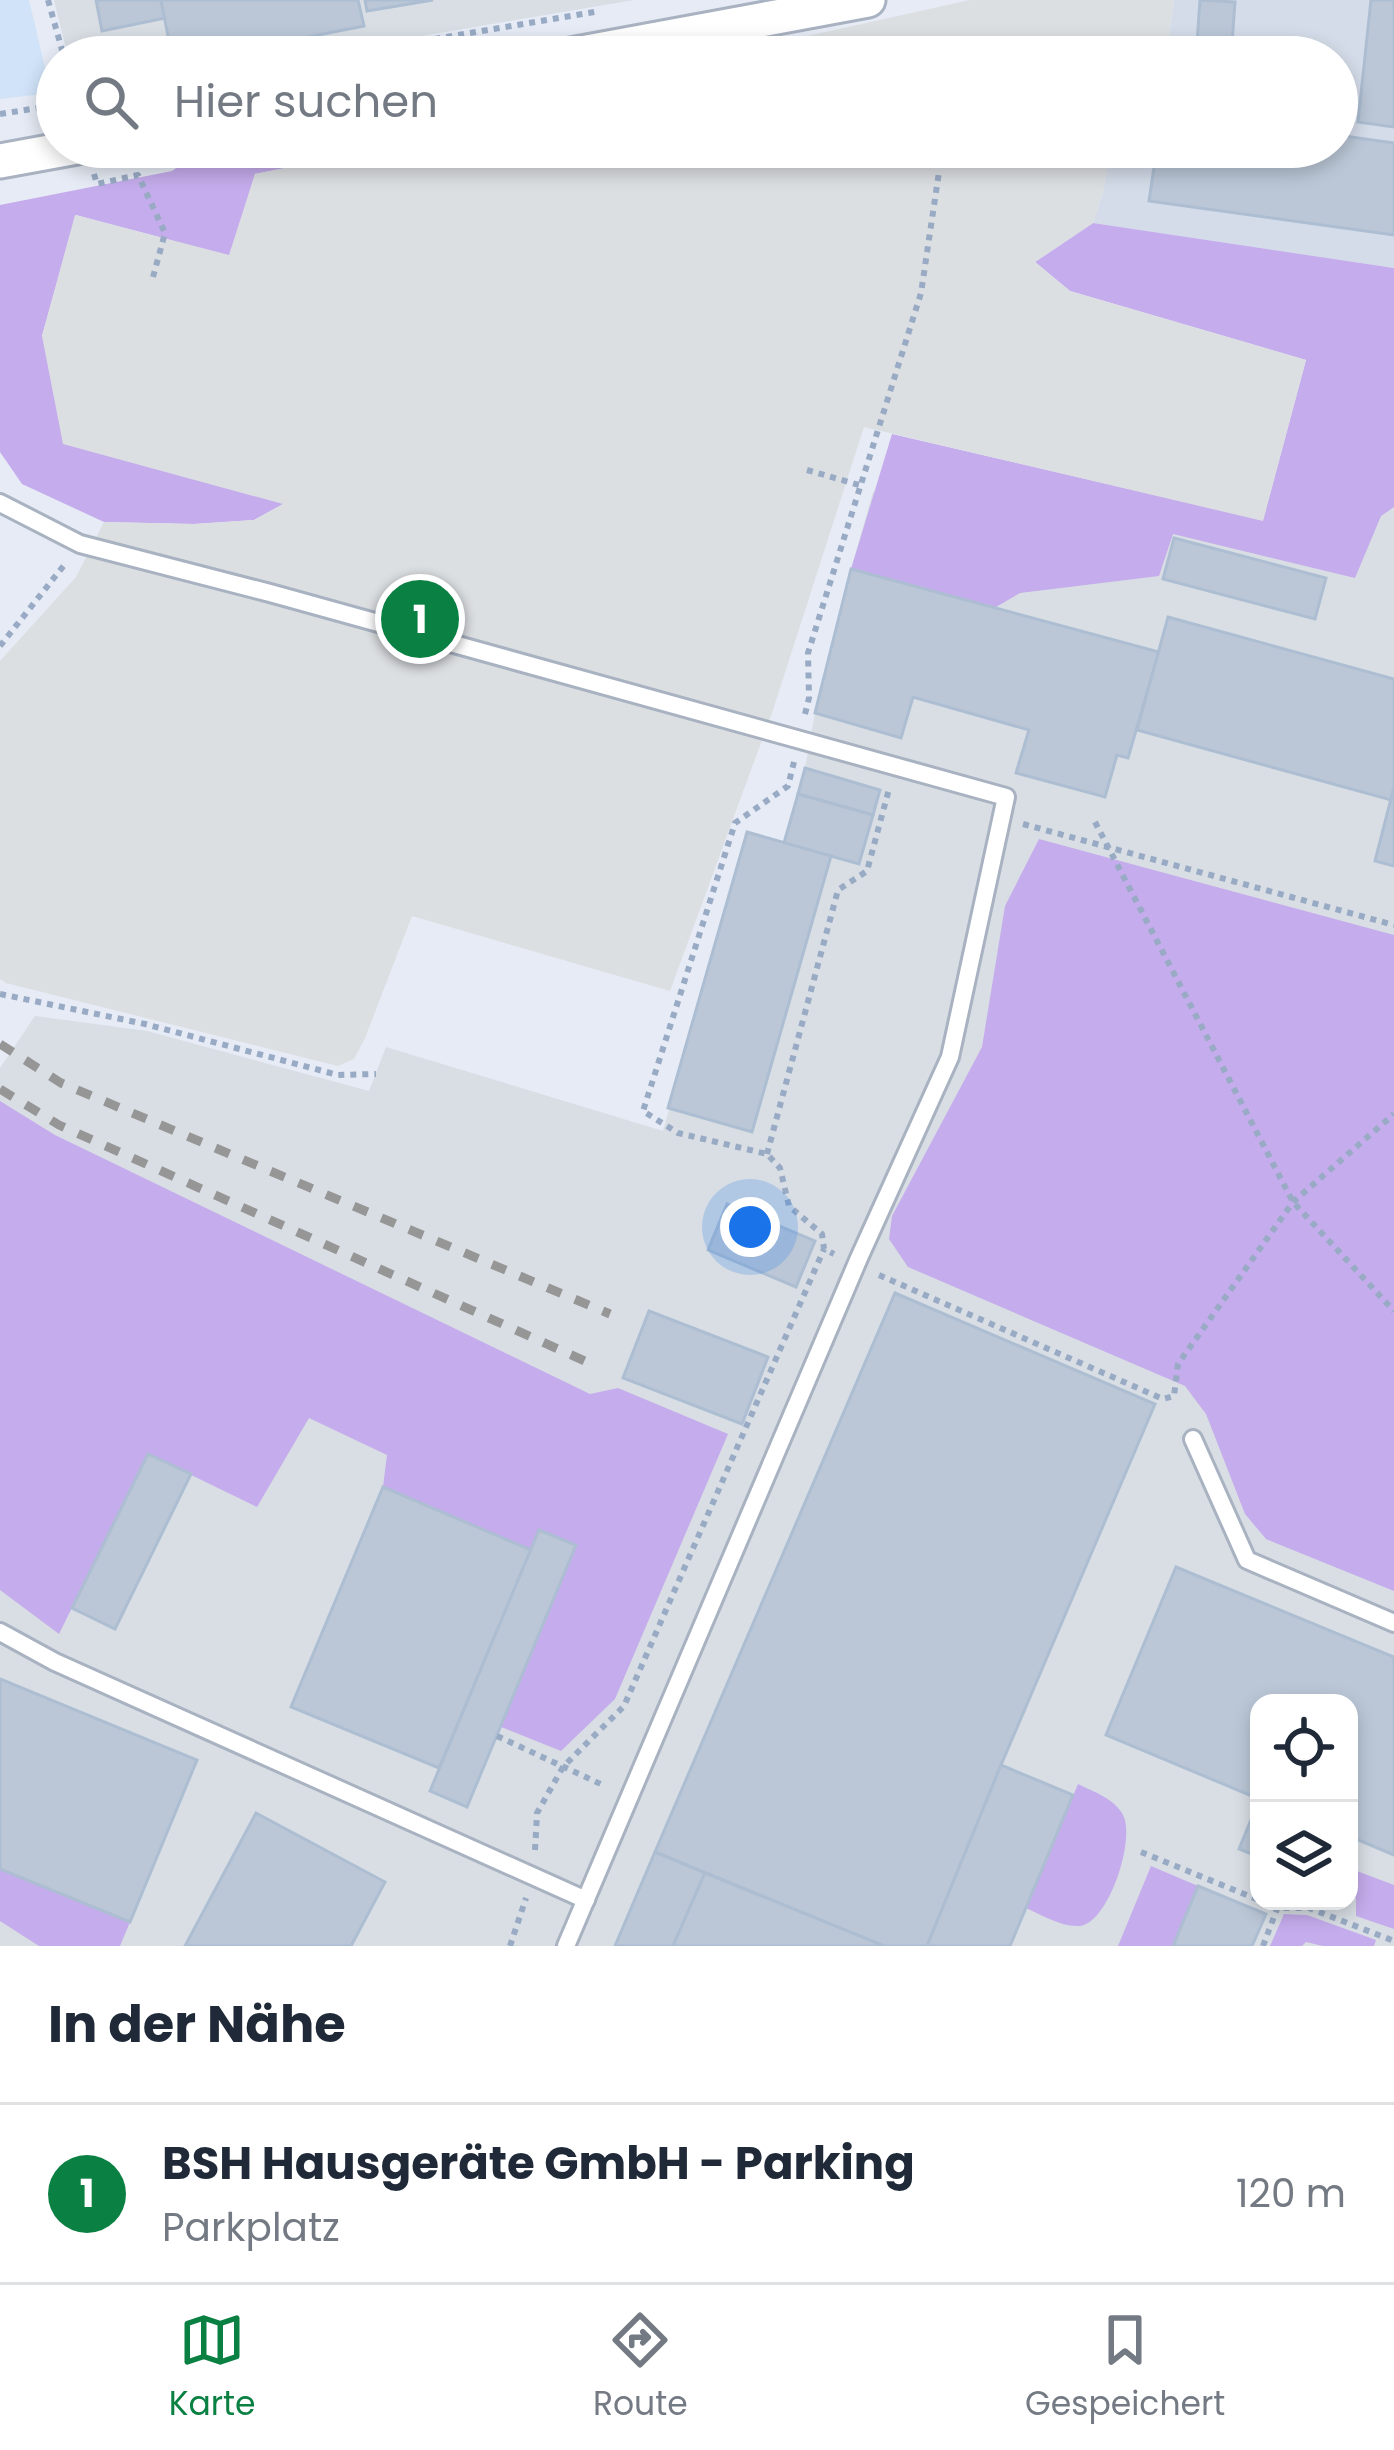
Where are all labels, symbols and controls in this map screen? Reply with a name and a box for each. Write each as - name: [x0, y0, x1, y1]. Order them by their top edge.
- search box: [36, 36, 1358, 168]
- icon: search: [78, 69, 144, 135]
- text: Hier suchen: [174, 70, 438, 133]
- pin: 1: [381, 574, 459, 664]
- your location: [720, 1197, 780, 1257]
- map controls: [1250, 1694, 1358, 1910]
- button: locate: [1250, 1694, 1358, 1802]
- button: layers: [1250, 1802, 1358, 1910]
- text: In der Nähe: [48, 1988, 346, 2060]
- text: BSH Hausgeräte GmbH - Parking: [162, 2132, 915, 2195]
- text: 1: [80, 2166, 94, 2221]
- text: 120 m: [1236, 2166, 1346, 2221]
- text: Parkplatz: [162, 2200, 340, 2255]
- tab: Karte: [169, 2307, 256, 2429]
- tab: Route: [593, 2307, 688, 2429]
- tab: Gespeichert: [1025, 2307, 1225, 2429]

